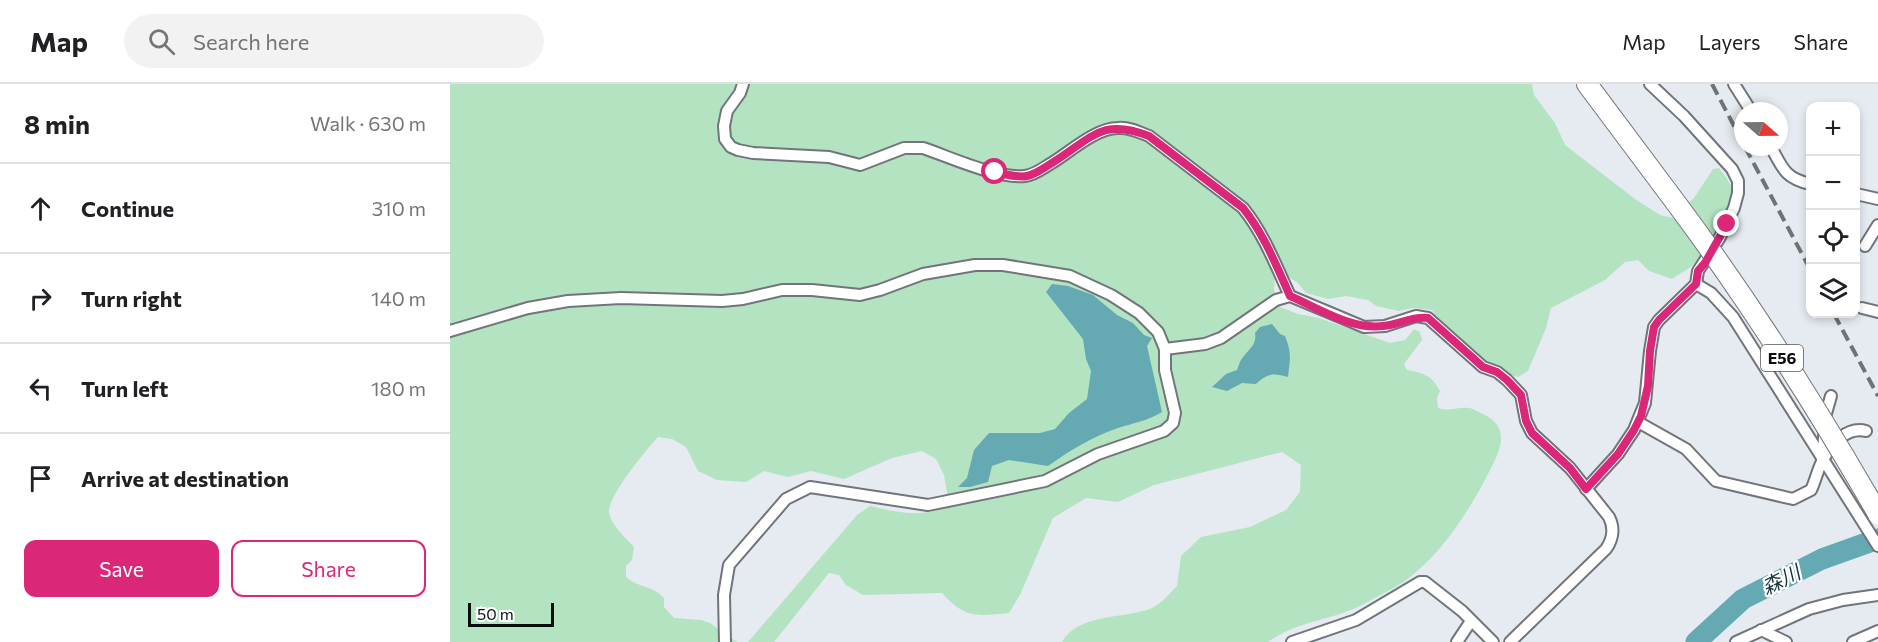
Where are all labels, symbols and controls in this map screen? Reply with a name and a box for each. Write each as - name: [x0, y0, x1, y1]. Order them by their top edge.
- search box: [124, 14, 544, 68]
- text: Map: [30, 24, 88, 58]
- icon: search: [145, 25, 178, 58]
- text: Search here: [193, 28, 309, 55]
- text: Map: [1622, 29, 1666, 54]
- text: Layers: [1699, 29, 1761, 54]
- text: Share: [1794, 29, 1848, 54]
- north arrow: [1734, 102, 1788, 156]
- map controls: [1806, 102, 1860, 318]
- button: +: [1806, 102, 1860, 156]
- text: 8 min: [24, 108, 90, 139]
- text: Walk · 630 m: [310, 111, 426, 135]
- button: −: [1806, 156, 1860, 210]
- route start: [981, 158, 1007, 184]
- icon: ahead: [24, 192, 57, 225]
- text: Continue: [81, 195, 174, 222]
- text: 310 m: [372, 196, 426, 220]
- route end: [1713, 210, 1739, 236]
- button: locate: [1806, 210, 1860, 264]
- button: layers: [1806, 264, 1860, 318]
- icon: right: [24, 282, 57, 315]
- text: Turn right: [81, 285, 182, 312]
- text: 140 m: [371, 286, 426, 310]
- road number: E56: [1761, 345, 1803, 371]
- icon: left: [24, 372, 57, 405]
- text: Turn left: [81, 375, 168, 402]
- text: 180 m: [371, 376, 426, 400]
- icon: arrive: [24, 462, 57, 495]
- text: Arrive at destination: [81, 465, 289, 492]
- button: Save: [24, 540, 219, 597]
- button: Share: [231, 540, 426, 597]
- water label: 森川: [1757, 558, 1806, 599]
- scale bar: [468, 600, 554, 628]
- text: 50 m: [477, 604, 514, 623]

